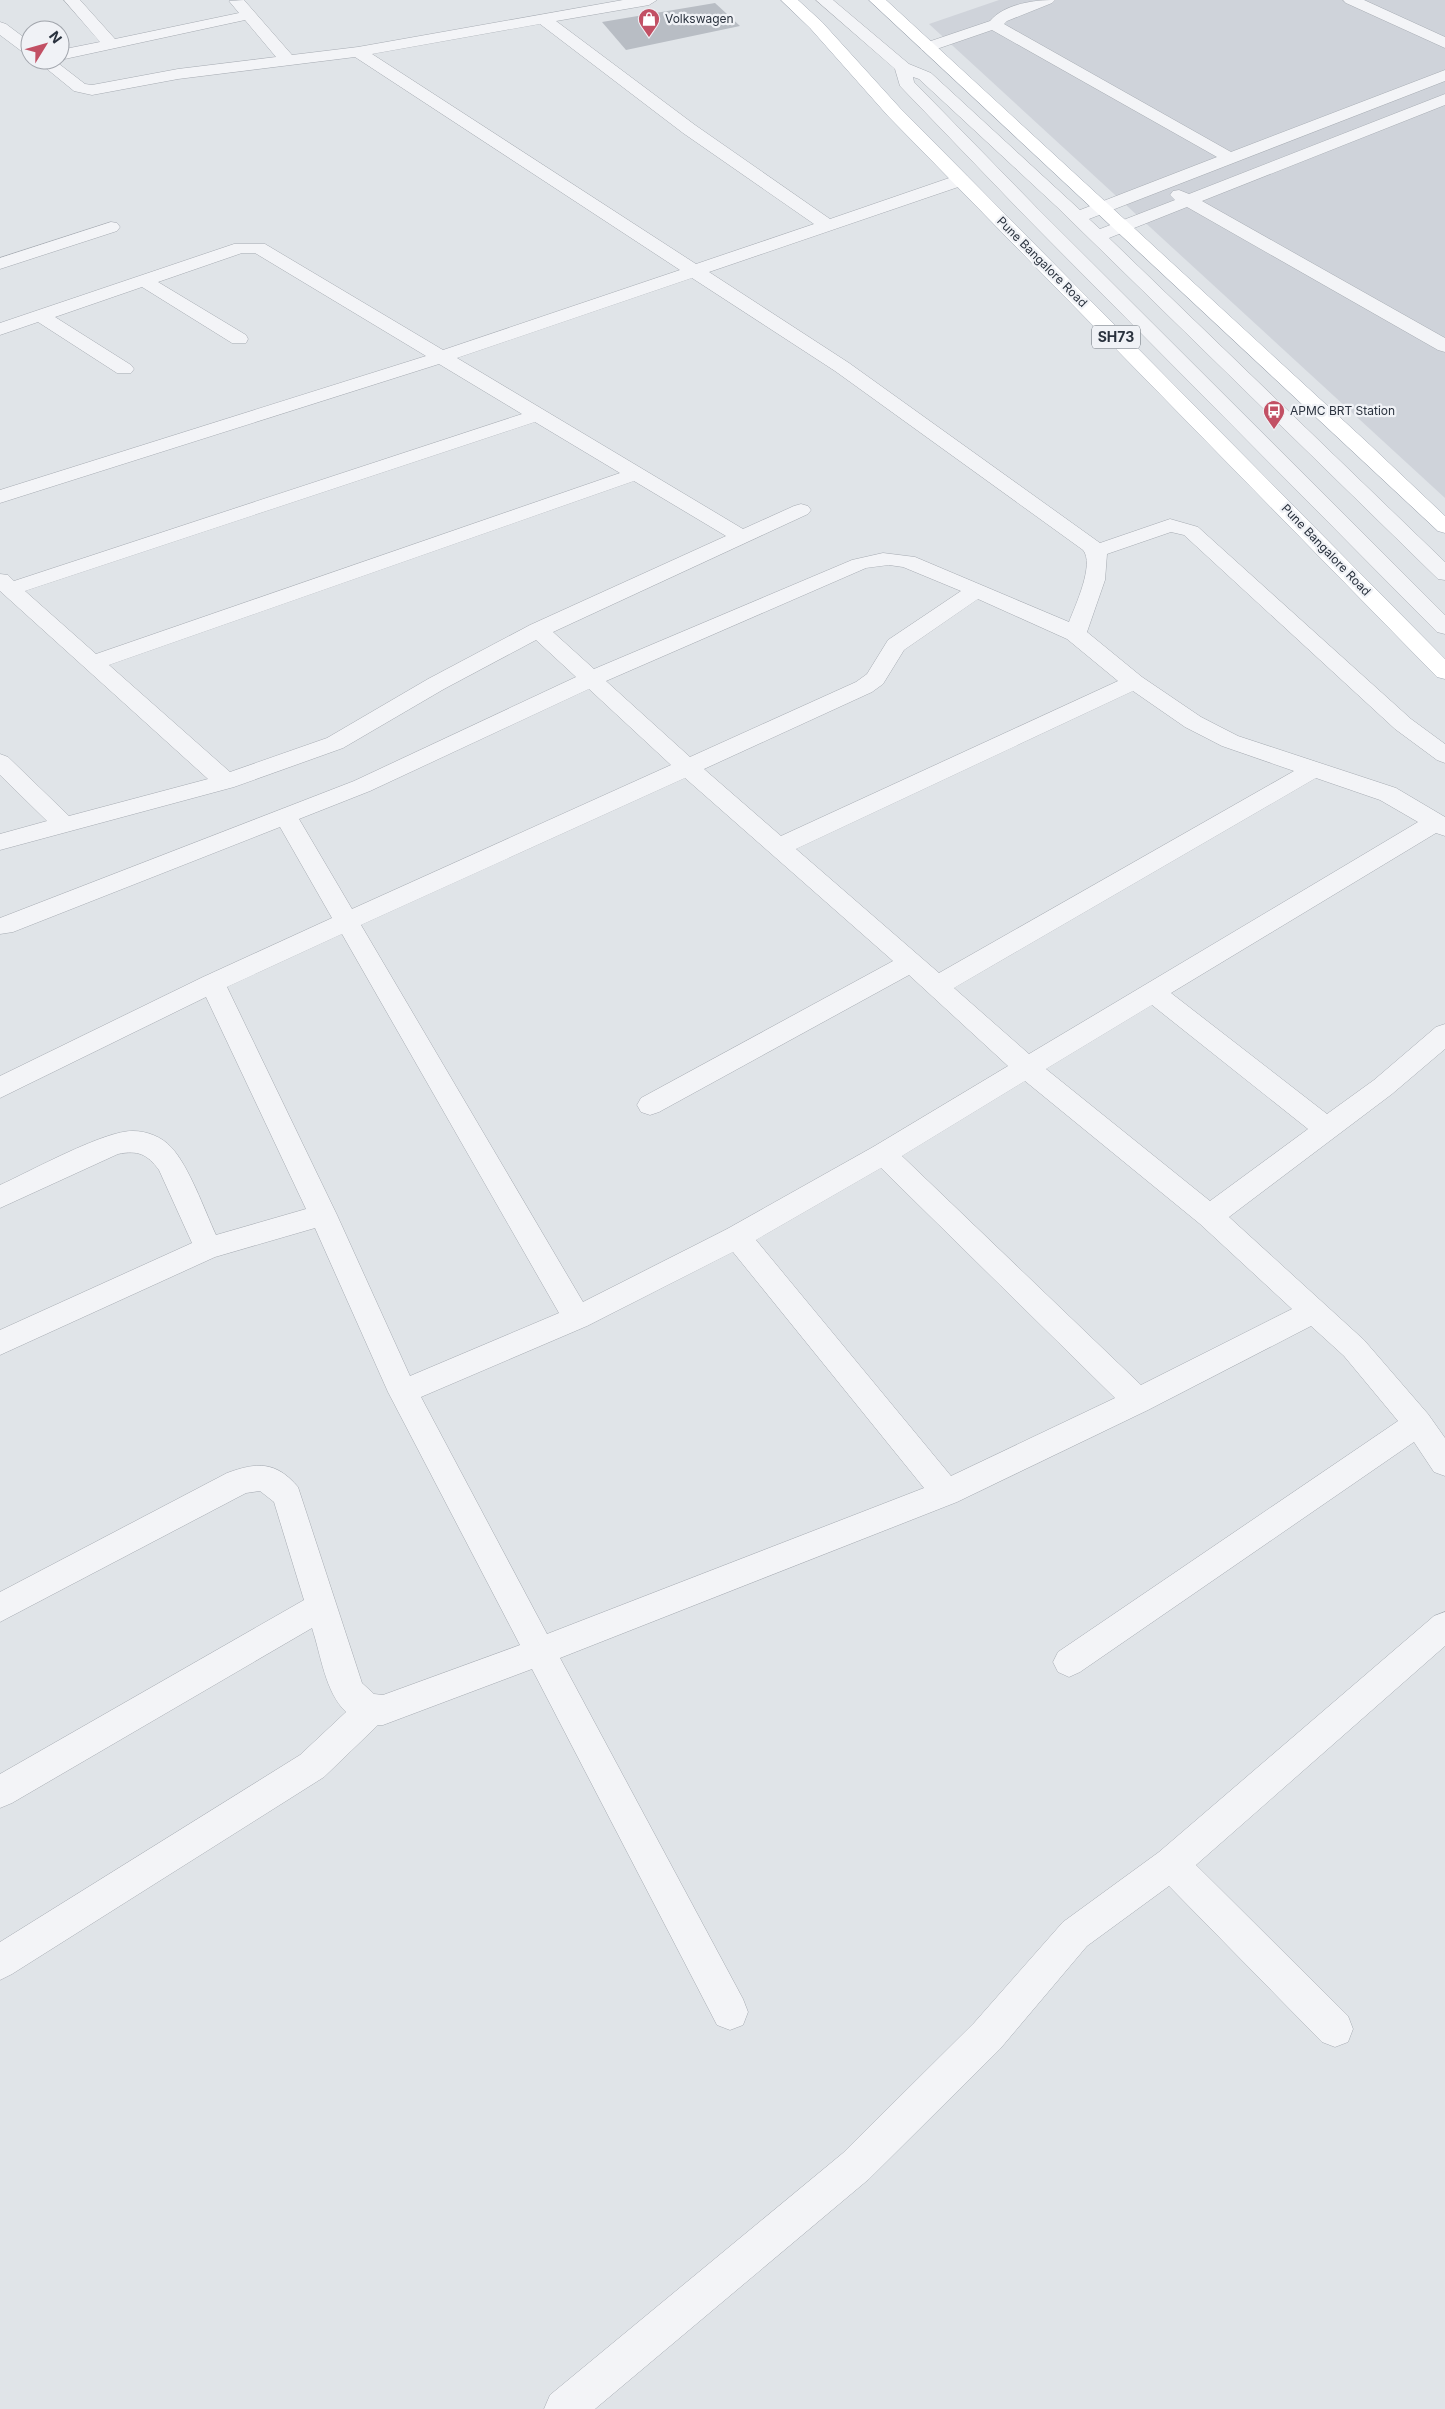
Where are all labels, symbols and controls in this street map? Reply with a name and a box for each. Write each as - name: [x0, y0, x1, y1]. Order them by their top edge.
- shop icon: Volkswagen: [637, 7, 661, 38]
- place label: Volkswagen: [665, 11, 734, 26]
- north arrow: [20, 20, 70, 70]
- text: N: [46, 27, 66, 46]
- street label: Pune Bangalore Road: [994, 213, 1091, 310]
- road number: SH73: [1092, 326, 1140, 348]
- bus stop icon: APMC BRT Station: [1262, 399, 1286, 430]
- place label: APMC BRT Station: [1290, 403, 1395, 418]
- street label: Pune Bangalore Road: [1279, 501, 1374, 599]

